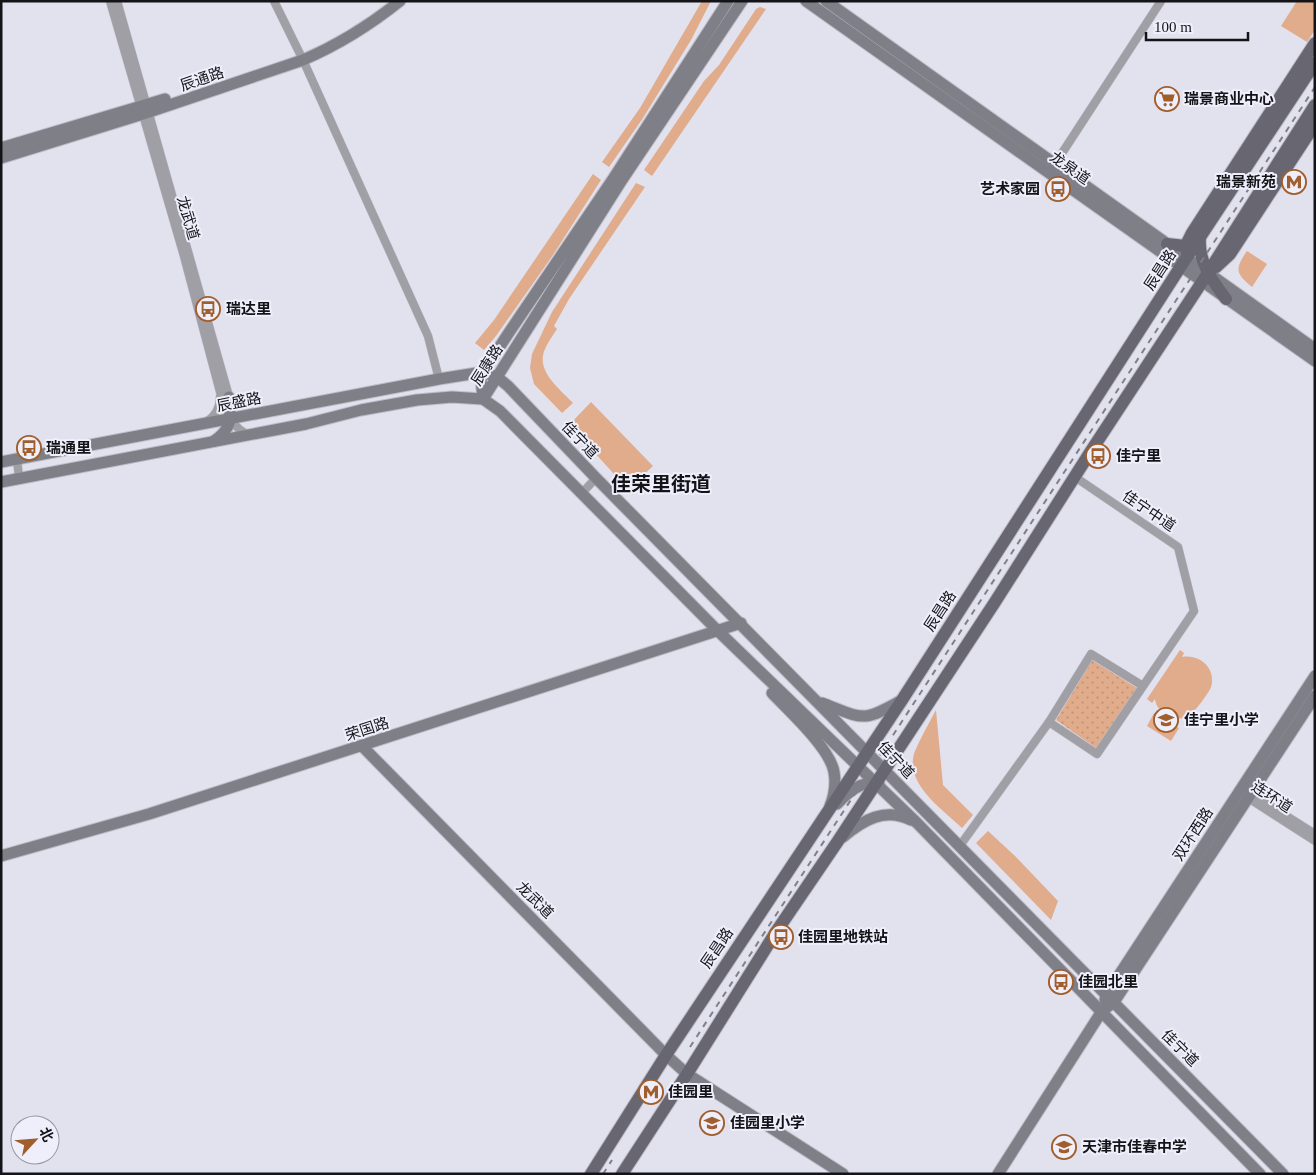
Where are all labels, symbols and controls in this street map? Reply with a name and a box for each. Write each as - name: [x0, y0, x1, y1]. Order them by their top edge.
- scale bar: [1146, 10, 1248, 42]
- text: 100 m: [1154, 19, 1192, 35]
- street label: 辰通路: [178, 64, 226, 94]
- supermarket icon: 瑞景商业中心: [1154, 86, 1180, 112]
- place label: 瑞景商业中心: [1184, 91, 1274, 107]
- street label: 龙泉道: [1047, 148, 1094, 187]
- metro station icon: 瑞景新苑: [1281, 169, 1307, 195]
- place label: 瑞景新苑: [1216, 174, 1276, 190]
- bus stop icon: 艺术家园: [1045, 176, 1071, 202]
- place label: 艺术家园: [980, 181, 1040, 197]
- street label: 龙武道: [174, 194, 203, 242]
- street label: 辰昌路: [1141, 247, 1179, 293]
- bus stop icon: 瑞达里: [195, 296, 221, 322]
- place label: 瑞达里: [226, 301, 271, 317]
- street label: 辰康路: [468, 342, 506, 388]
- street label: 辰盛路: [215, 389, 263, 414]
- street label: 佳宁道: [559, 418, 601, 462]
- bus stop icon: 瑞通里: [16, 435, 42, 461]
- place label: 瑞通里: [46, 440, 91, 456]
- bus stop icon: 佳宁里: [1085, 443, 1111, 469]
- place label: 佳宁里: [1116, 448, 1161, 464]
- district label: 佳荣里街道: [611, 473, 711, 495]
- street label: 佳宁中道: [1120, 488, 1178, 534]
- street label: 辰昌路: [921, 588, 959, 634]
- school or university icon: 佳宁里小学: [1153, 707, 1179, 733]
- place label: 佳宁里小学: [1184, 711, 1259, 728]
- street label: 荣国路: [343, 714, 391, 744]
- street label: 佳宁道: [875, 738, 917, 782]
- street label: 连环道: [1249, 778, 1295, 816]
- street label: 双环西路: [1170, 804, 1216, 864]
- street label: 龙武道: [513, 878, 557, 922]
- bus stop icon: 佳园里地铁站: [768, 924, 794, 950]
- street label: 辰昌路: [698, 925, 736, 971]
- place label: 佳园里地铁站: [798, 929, 888, 945]
- bus stop icon: 佳园北里: [1048, 969, 1074, 995]
- place label: 佳园北里: [1078, 974, 1138, 990]
- street label: 佳宁道: [1158, 1026, 1202, 1070]
- metro station icon: 佳园里: [638, 1079, 664, 1105]
- place label: 佳园里: [668, 1084, 713, 1100]
- school or university icon: 佳园里小学: [699, 1110, 725, 1136]
- place label: 佳园里小学: [730, 1114, 805, 1131]
- north arrow: [10, 1115, 60, 1165]
- text: 北: [36, 1125, 56, 1144]
- school or university icon: 天津市佳春中学: [1051, 1134, 1077, 1160]
- place label: 天津市佳春中学: [1082, 1138, 1187, 1155]

